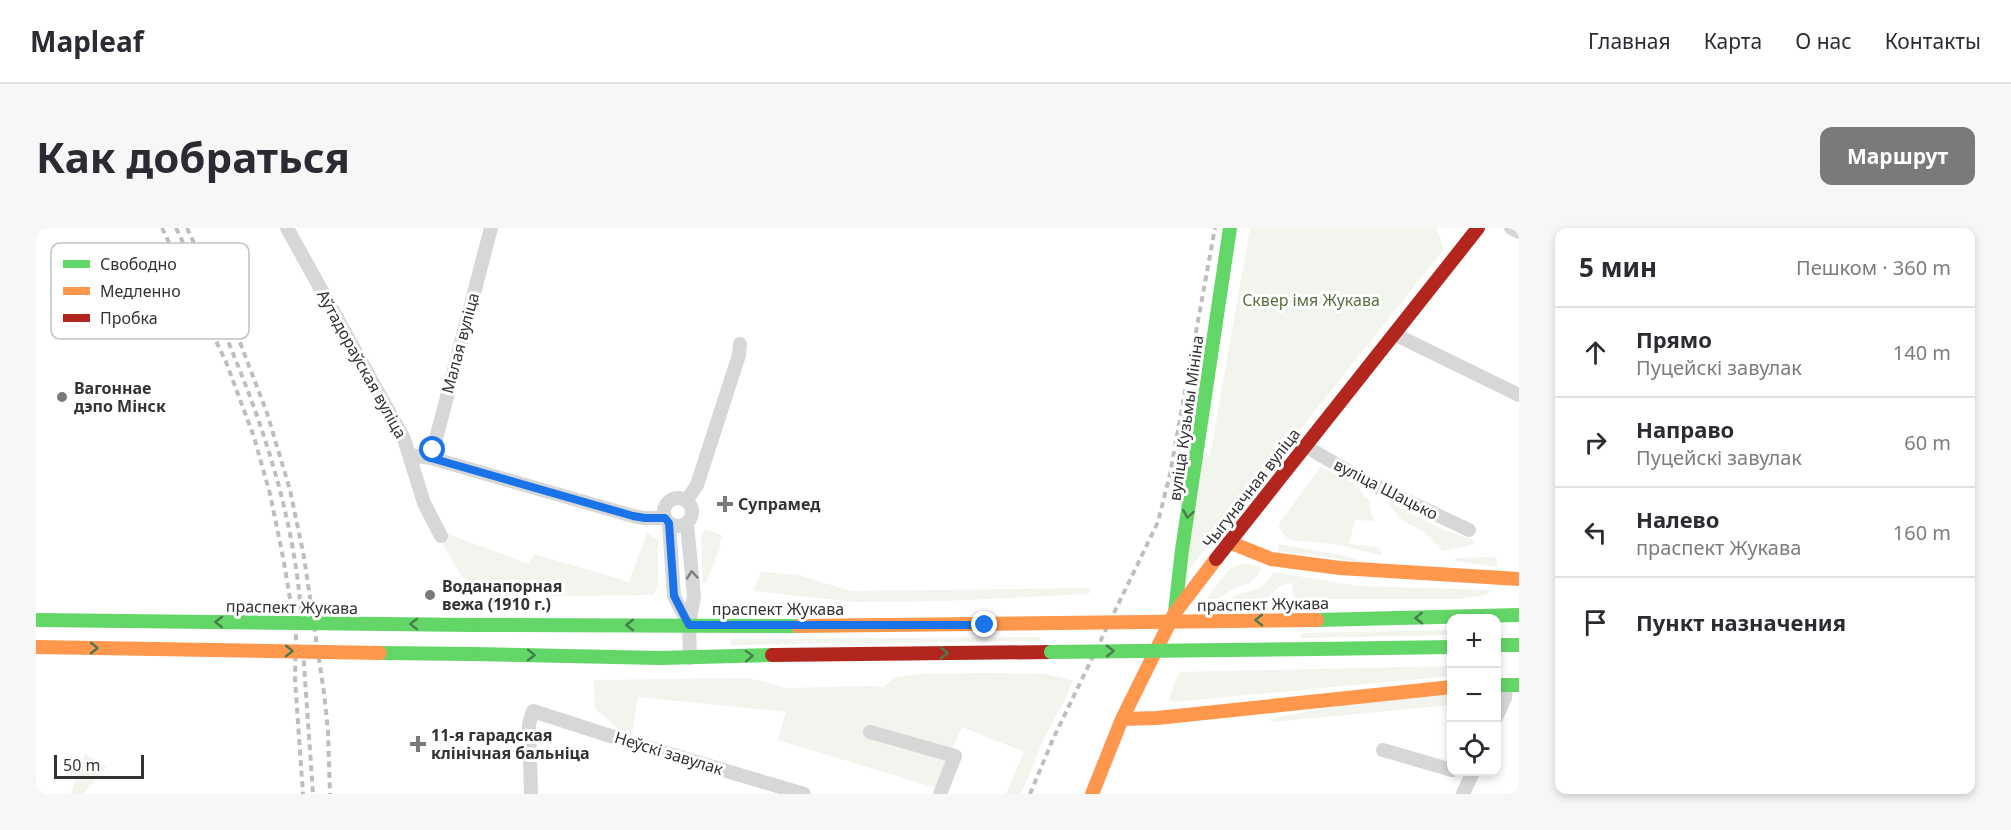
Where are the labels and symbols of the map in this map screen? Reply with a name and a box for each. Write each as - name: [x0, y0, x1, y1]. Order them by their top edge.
- legend: [51, 243, 249, 339]
- text: Свободно: [100, 253, 177, 275]
- text: Медленно: [100, 280, 181, 302]
- street label: Аўтадораўская вуліца: [312, 286, 412, 442]
- park label: Сквер імя Жукава: [1242, 289, 1380, 311]
- street label: Малая вуліца: [436, 290, 484, 396]
- text: Пробка: [100, 307, 158, 329]
- street label: вуліца Кузьмы Мініна: [1163, 334, 1209, 502]
- place label: Вагоннае дэпо Мінск: [74, 377, 166, 417]
- marker: Вагоннае дэпо Мінск: [55, 390, 69, 404]
- street label: Чыгуначная вуліца: [1197, 423, 1305, 553]
- route start: [419, 436, 445, 462]
- street label: вуліца Шацько: [1330, 453, 1442, 525]
- place label: Супрамед: [738, 493, 821, 515]
- marker: Супрамед: [716, 495, 734, 513]
- one-way arrow: [1182, 509, 1195, 519]
- one-way arrow: [686, 570, 699, 579]
- place label: Воданапорная вежа (1910 г.): [442, 575, 562, 615]
- marker: Воданапорная вежа (1910 г.): [423, 588, 437, 602]
- street label: праспект Жукава: [1197, 592, 1329, 616]
- street label: праспект Жукава: [226, 595, 358, 619]
- street label: праспект Жукава: [712, 598, 844, 620]
- route end: [971, 611, 997, 637]
- one-way arrow: [1414, 611, 1423, 624]
- one-way arrow: [1254, 614, 1263, 627]
- one-way arrow: [215, 616, 224, 628]
- one-way arrow: [410, 618, 419, 631]
- one-way arrow: [626, 618, 635, 631]
- one-way arrow: [90, 642, 99, 654]
- one-way arrow: [285, 645, 294, 657]
- one-way arrow: [1105, 645, 1114, 657]
- one-way arrow: [939, 647, 948, 659]
- one-way arrow: [527, 649, 536, 662]
- one-way arrow: [744, 649, 753, 662]
- place label: 11-я гарадская клінічная бальніца: [431, 724, 590, 764]
- street label: Неўскі завулак: [612, 726, 726, 780]
- marker: 11-я гарадская клінічная бальніца: [409, 735, 427, 753]
- scale bar: [54, 752, 144, 780]

